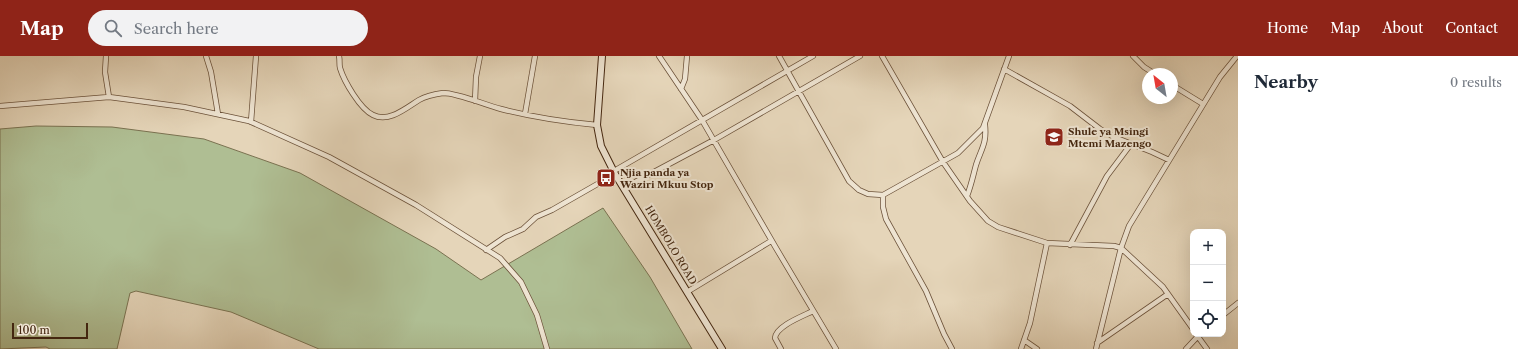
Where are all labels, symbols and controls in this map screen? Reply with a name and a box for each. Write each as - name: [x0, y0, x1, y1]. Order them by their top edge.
- search box: [88, 10, 368, 46]
- text: Map: [20, 17, 64, 40]
- icon: search: [102, 17, 124, 39]
- text: Search here: [134, 19, 219, 38]
- text: Home: [1267, 19, 1308, 37]
- text: Map: [1330, 19, 1360, 37]
- text: About: [1382, 19, 1423, 37]
- text: Contact: [1445, 19, 1498, 37]
- north arrow: [1142, 68, 1178, 104]
- text: Nearby: [1254, 72, 1318, 92]
- text: 0 results: [1450, 74, 1502, 90]
- place label: Shule ya Msingi Mtemi Mazengo: [1068, 125, 1151, 150]
- school or university icon: Shule ya Msingi Mtemi Mazengo: [1043, 126, 1065, 148]
- place label: Njia panda ya Waziri Mkuu Stop: [619, 166, 714, 191]
- bus stop icon: Njia panda ya Waziri Mkuu Stop: [595, 167, 617, 189]
- street label: HOMBOLO ROAD: [642, 203, 700, 287]
- map controls: [1190, 229, 1226, 337]
- button: +: [1190, 229, 1226, 265]
- button: −: [1190, 265, 1226, 301]
- button: locate: [1190, 301, 1226, 337]
- scale bar: [12, 321, 88, 340]
- text: 100 m: [18, 323, 50, 337]

